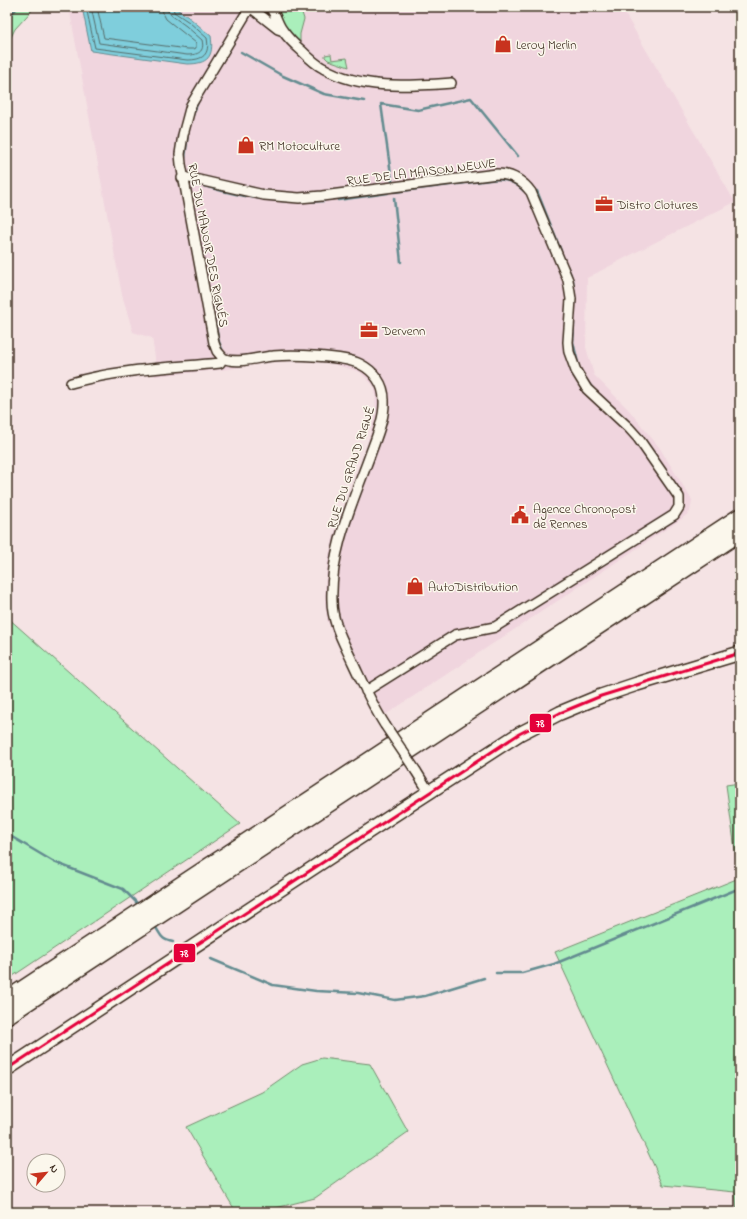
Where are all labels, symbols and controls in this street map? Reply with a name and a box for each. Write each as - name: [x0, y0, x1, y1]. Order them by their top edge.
- shop icon: Leroy Merlin: [493, 34, 513, 54]
- place label: Leroy Merlin: [516, 36, 577, 56]
- shop icon: RM Motoculture: [236, 135, 256, 155]
- place label: RM Motoculture: [259, 137, 340, 156]
- street label: RUE DE LA MAISON NEUVE: [346, 154, 497, 191]
- street label: RUE DU MANOIR DES RIGNÉS: [182, 162, 233, 329]
- office icon: Distro Clotures: [594, 194, 614, 214]
- place label: Distro Clotures: [616, 196, 699, 215]
- office icon: Dervenn: [359, 320, 379, 340]
- place label: Dervenn: [381, 322, 425, 341]
- street label: RUE DU GRAND RIGNÉ: [323, 404, 380, 531]
- place label: Agence Chronopost de Rennes: [533, 500, 637, 534]
- public building icon: Agence Chronopost de Rennes: [510, 505, 530, 525]
- shop icon: AutoDistribution: [405, 576, 425, 596]
- place label: AutoDistribution: [428, 578, 518, 597]
- line badge: 78: [529, 713, 552, 733]
- text: 78: [536, 716, 545, 732]
- line badge: 78: [173, 943, 196, 963]
- text: 78: [180, 946, 189, 962]
- north arrow: [26, 1153, 66, 1193]
- text: N: [45, 1162, 63, 1176]

